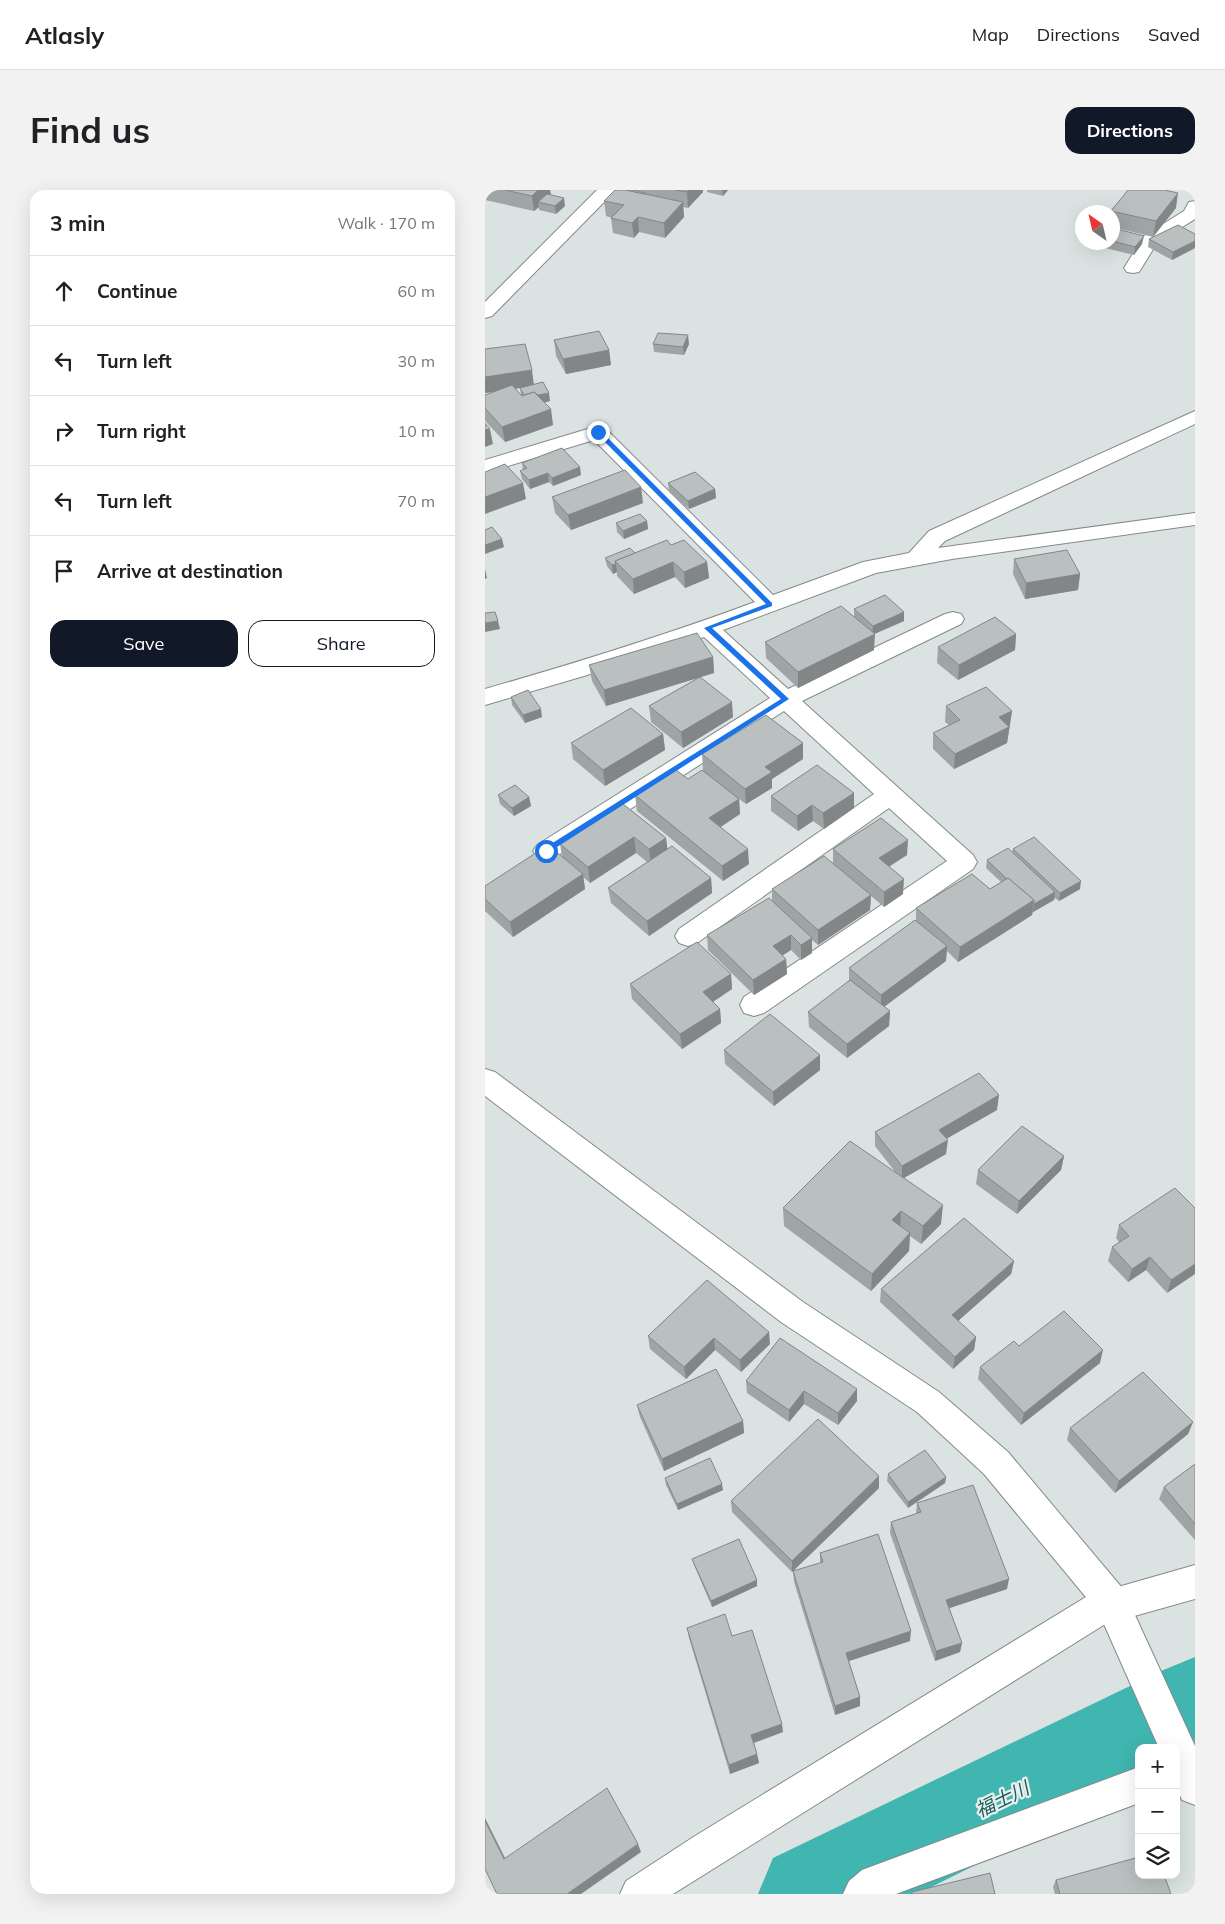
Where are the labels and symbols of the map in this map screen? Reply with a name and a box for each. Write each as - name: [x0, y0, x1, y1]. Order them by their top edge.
- north arrow: [1075, 205, 1120, 250]
- route end: [587, 421, 610, 444]
- route start: [535, 840, 558, 863]
- water label: 福士川: [971, 1775, 1035, 1822]

